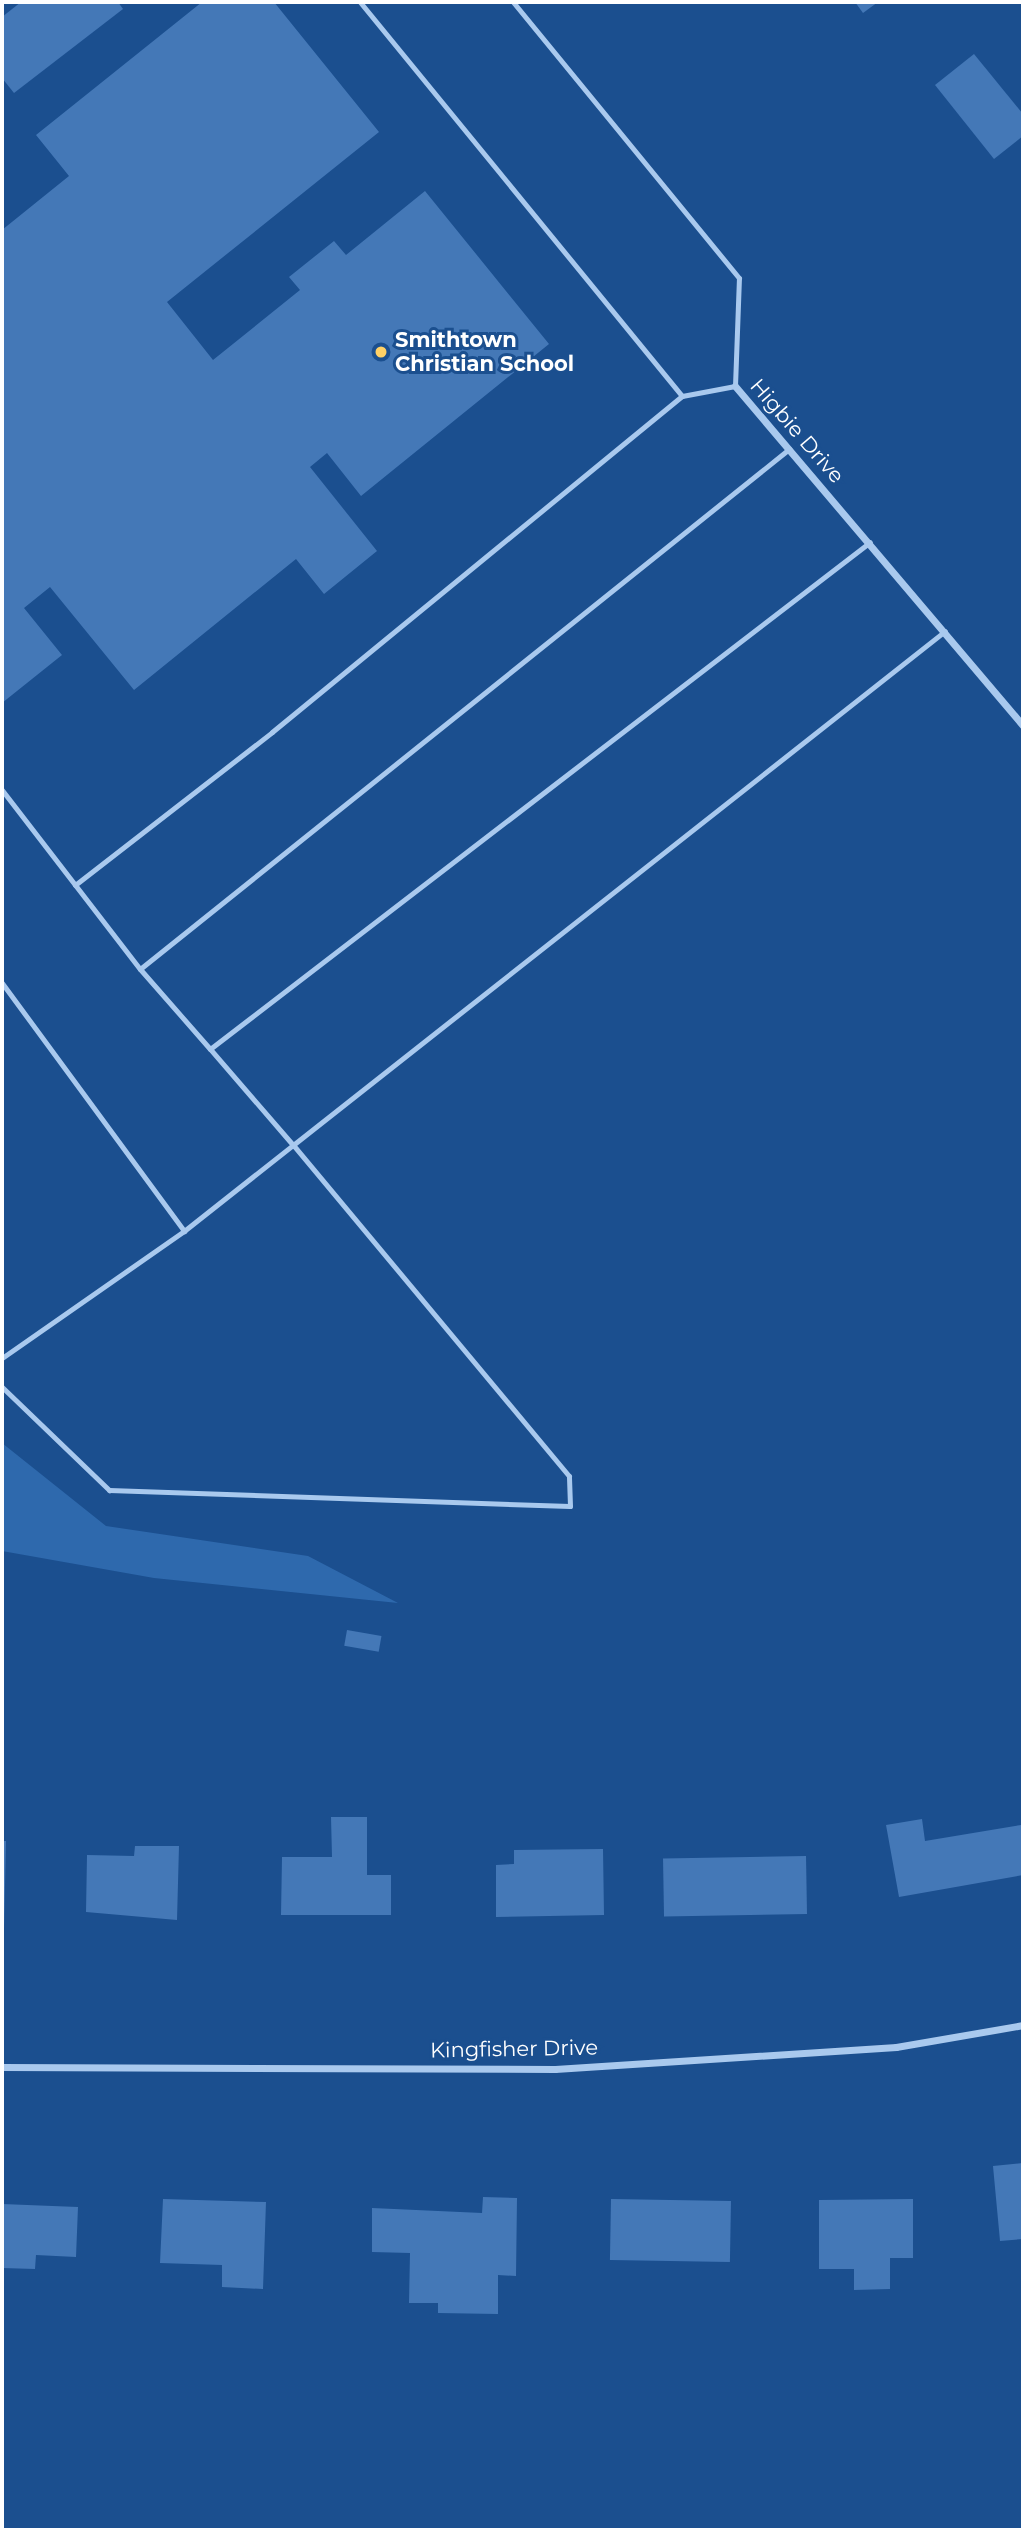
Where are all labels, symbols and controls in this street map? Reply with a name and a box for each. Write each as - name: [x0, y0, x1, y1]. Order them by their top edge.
- place label: Smithtown Christian School: [395, 327, 574, 377]
- marker: Smithtown Christian School: [373, 344, 389, 360]
- street label: Higbie Drive: [745, 374, 849, 488]
- street label: Kingfisher Drive: [430, 2035, 598, 2063]

